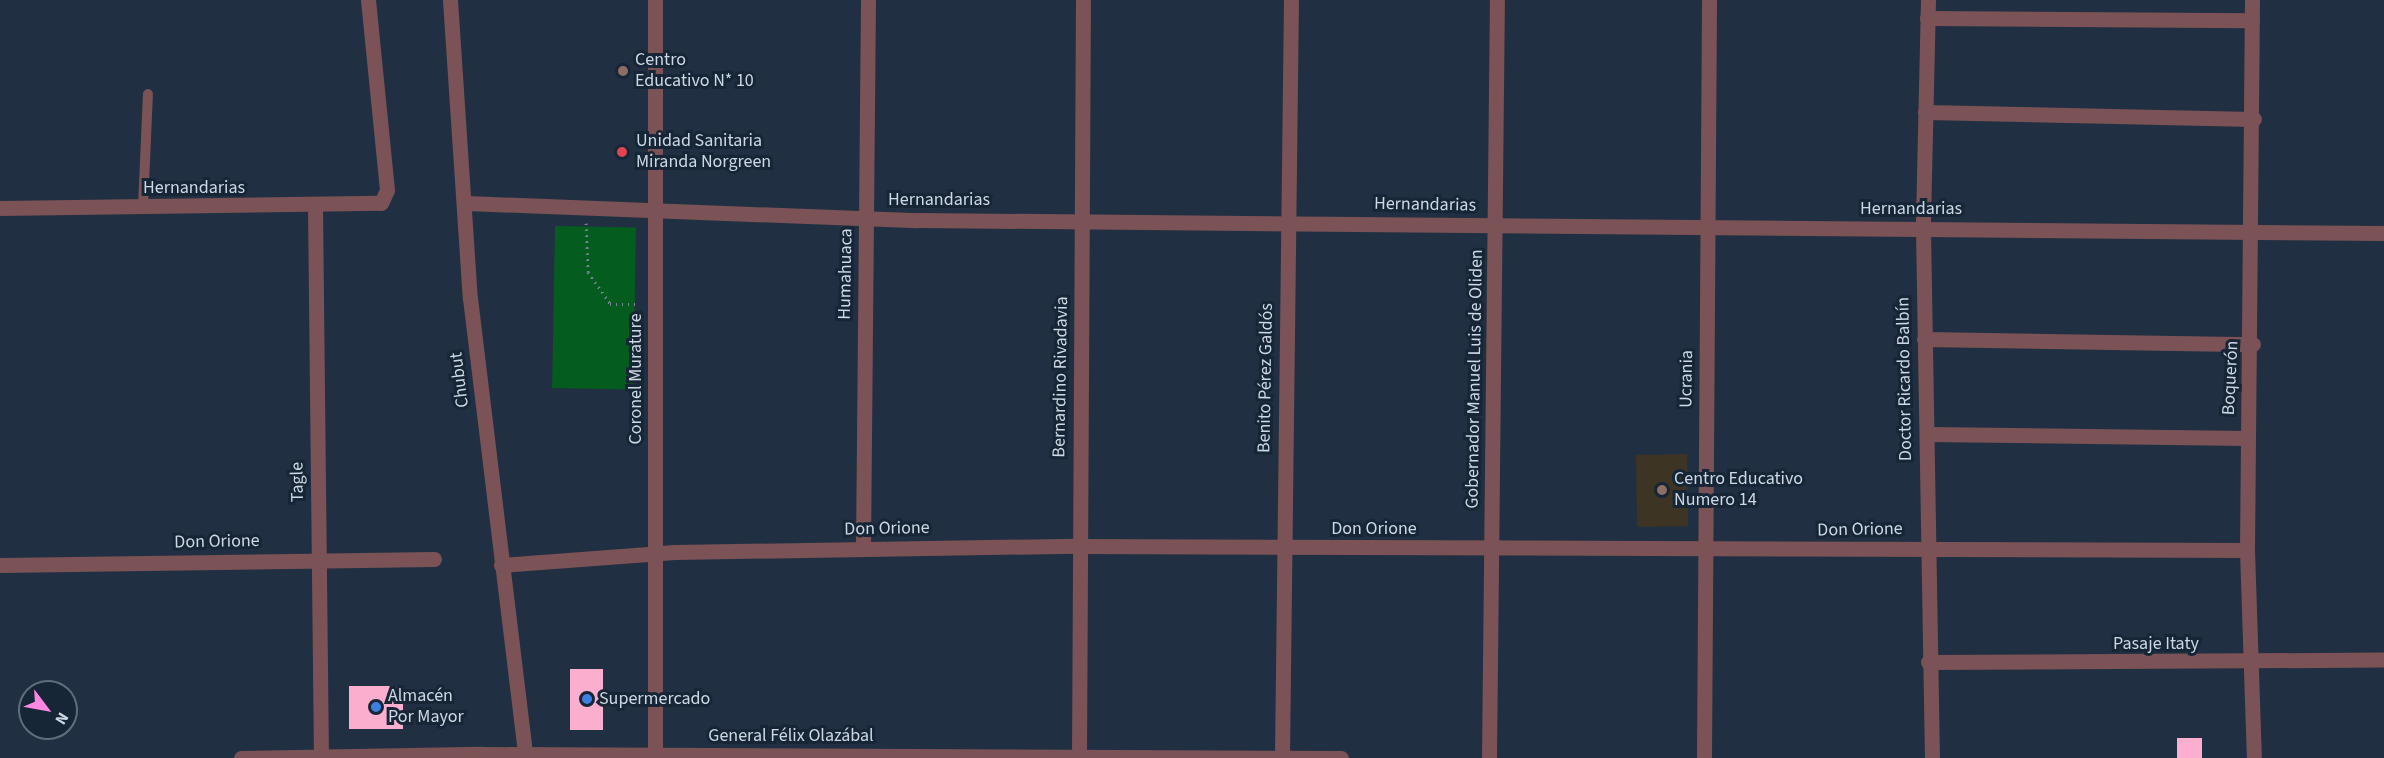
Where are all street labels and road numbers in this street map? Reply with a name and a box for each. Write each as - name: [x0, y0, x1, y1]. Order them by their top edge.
- street label: Hernandarias: [143, 177, 245, 199]
- street label: Hernandarias: [888, 189, 990, 211]
- street label: Hernandarias: [1374, 193, 1476, 217]
- street label: Hernandarias: [1860, 198, 1962, 220]
- street label: Humahuaca: [834, 228, 858, 320]
- street label: Gobernador Manuel Luis de Oliden: [1462, 249, 1488, 509]
- street label: Bernardino Rivadavia: [1049, 296, 1073, 458]
- street label: Doctor Ricardo Balbín: [1893, 297, 1917, 461]
- street label: Benito Pérez Galdós: [1254, 303, 1278, 453]
- street label: Coronel Murature: [625, 313, 647, 445]
- street label: Boquerón: [2218, 340, 2244, 416]
- street label: Ucrania: [1676, 350, 1698, 408]
- street label: Chubut: [446, 351, 474, 409]
- street label: Tagle: [287, 462, 309, 502]
- street label: Don Orione: [844, 517, 930, 541]
- street label: Don Orione: [1331, 518, 1417, 540]
- street label: Don Orione: [1817, 518, 1903, 542]
- street label: Don Orione: [174, 530, 260, 554]
- street label: Pasaje Itaty: [2113, 633, 2199, 655]
- street label: General Félix Olazábal: [708, 725, 874, 747]

